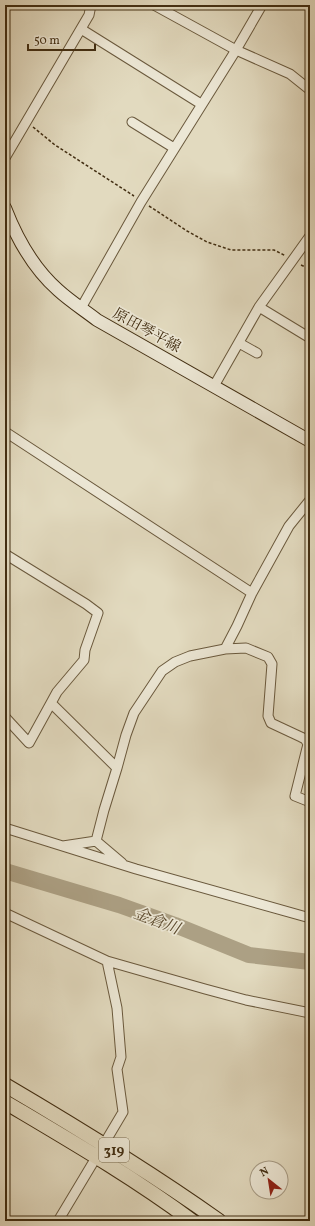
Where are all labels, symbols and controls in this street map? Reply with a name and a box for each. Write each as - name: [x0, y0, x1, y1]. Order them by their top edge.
- scale bar: [28, 26, 95, 52]
- text: 50 m: [34, 33, 60, 49]
- street label: 原田琴平線: [108, 304, 184, 359]
- water label: 金倉川: [130, 903, 184, 941]
- road number: 319: [99, 1138, 129, 1162]
- north arrow: [249, 1160, 289, 1200]
- text: N: [258, 1164, 272, 1181]

